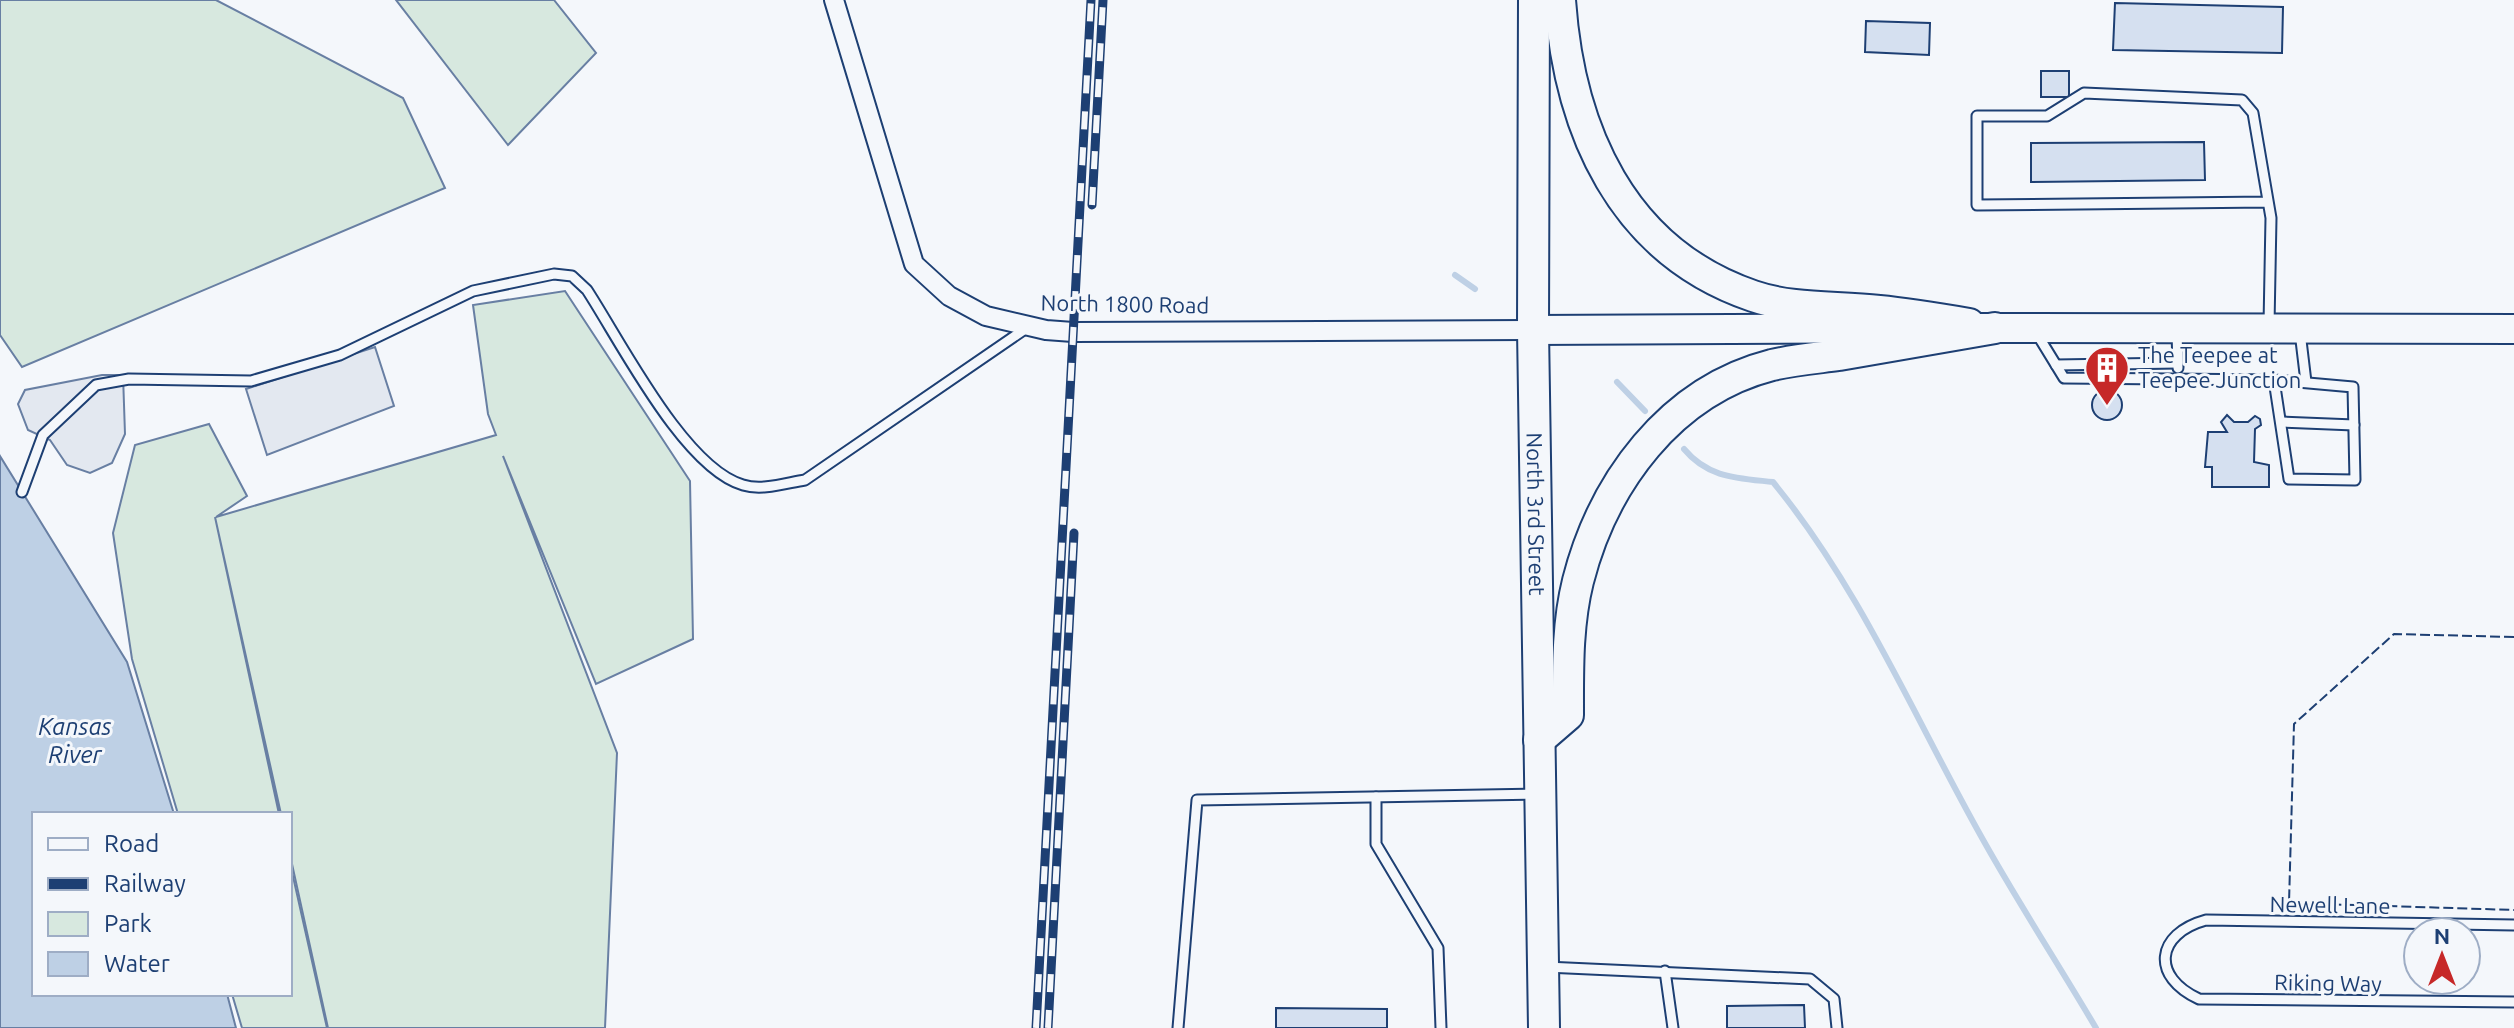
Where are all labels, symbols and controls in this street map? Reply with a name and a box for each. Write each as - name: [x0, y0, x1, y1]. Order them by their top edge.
- street label: North 1800 Road: [1041, 290, 1209, 317]
- place label: The Teepee at Teepee Junction: [2138, 342, 2301, 392]
- building icon: The Teepee at Teepee Junction: [2083, 344, 2131, 407]
- street label: North 3rd Street: [1523, 432, 1550, 596]
- water label: Kansas River: [38, 713, 112, 768]
- legend: [32, 812, 292, 996]
- text: Road: [104, 830, 159, 857]
- text: Railway: [104, 870, 186, 897]
- street label: Newell Lane: [2269, 891, 2391, 918]
- text: Park: [104, 910, 152, 937]
- north arrow: [2402, 916, 2482, 996]
- text: N: [2434, 923, 2450, 948]
- text: Water: [104, 950, 170, 977]
- street label: Riking Way: [2274, 969, 2382, 996]

